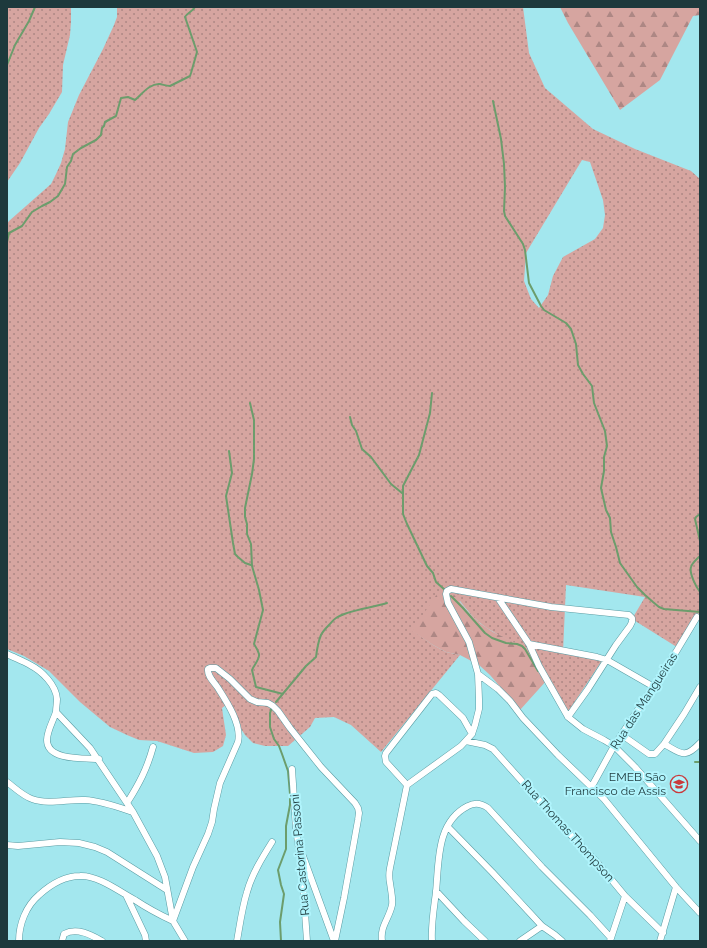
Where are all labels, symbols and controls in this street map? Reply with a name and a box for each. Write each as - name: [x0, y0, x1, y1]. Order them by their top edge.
- street label: Rua das Mangueiras: [608, 650, 680, 752]
- place label: EMEB São Francisco de Assis: [565, 770, 666, 798]
- school or university icon: EMEB São Francisco de Assis: [669, 774, 689, 794]
- street label: Rua Thomas Thompson: [519, 777, 617, 885]
- street label: Rua Castorina Passoni: [288, 794, 312, 916]

